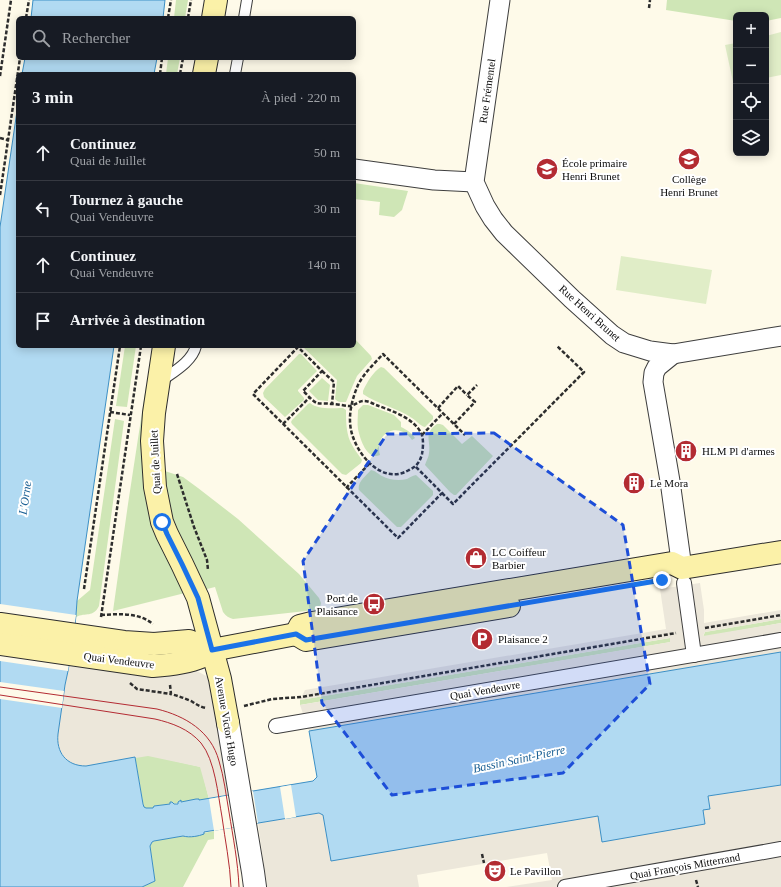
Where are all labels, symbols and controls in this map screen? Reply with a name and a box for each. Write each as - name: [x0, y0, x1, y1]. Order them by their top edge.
- map controls: [733, 12, 769, 156]
- button: +: [733, 12, 769, 48]
- search box: [16, 16, 356, 60]
- icon: search: [30, 27, 52, 49]
- text: Rechercher: [62, 30, 130, 46]
- button: −: [733, 48, 769, 84]
- street label: Rue Frémentel: [477, 58, 497, 124]
- button: locate: [733, 84, 769, 120]
- text: 3 min: [32, 88, 73, 107]
- text: À pied · 220 m: [261, 90, 340, 105]
- button: layers: [733, 120, 769, 156]
- text: Continuez: [70, 136, 136, 152]
- icon: ahead: [32, 142, 54, 164]
- text: 50 m: [314, 145, 340, 160]
- school or university icon: Collège Henri Brunet: [676, 146, 702, 172]
- text: Quai de Juillet: [70, 153, 146, 168]
- school or university icon: École primaire Henri Brunet: [534, 156, 560, 182]
- place label: École primaire Henri Brunet: [562, 157, 627, 182]
- place label: Collège Henri Brunet: [660, 173, 718, 198]
- text: Tournez à gauche: [70, 192, 183, 208]
- icon: left: [32, 198, 54, 220]
- text: 30 m: [314, 201, 340, 216]
- text: Quai Vendeuvre: [70, 209, 154, 224]
- text: Continuez: [70, 248, 136, 264]
- icon: ahead: [32, 254, 54, 276]
- text: 140 m: [307, 257, 340, 272]
- text: Quai Vendeuvre: [70, 265, 154, 280]
- street label: Rue Henri Brunet: [557, 282, 623, 344]
- icon: arrive: [32, 310, 54, 332]
- text: Arrivée à destination: [70, 312, 205, 328]
- street label: Quai de Juillet: [147, 430, 163, 494]
- building icon: HLM Pl d'armes: [673, 438, 699, 464]
- place label: HLM Pl d'armes: [702, 445, 775, 457]
- building icon: Le Mora: [621, 470, 647, 496]
- place label: Le Mora: [650, 477, 688, 489]
- water label: L'Orne: [16, 480, 34, 517]
- route start: [153, 513, 171, 531]
- shop icon: LC Coiffeur Barbier: [463, 545, 489, 571]
- place label: LC Coiffeur Barbier: [492, 546, 546, 571]
- route end: [653, 571, 671, 589]
- bus stop icon: Port de Plaisance: [361, 591, 387, 617]
- place label: Port de Plaisance: [316, 592, 358, 617]
- parking icon: Plaisance 2: [469, 626, 495, 652]
- place label: Plaisance 2: [498, 633, 548, 645]
- street label: Quai Vendeuvre: [83, 650, 155, 670]
- street label: Avenue Victor Hugo: [213, 675, 241, 767]
- street label: Quai Vendeuvre: [449, 678, 521, 702]
- water label: Bassin Saint-Pierre: [472, 742, 567, 776]
- street label: Quai François Mitterrand: [629, 850, 742, 882]
- theatre icon: Le Pavillon: [482, 858, 508, 884]
- place label: Le Pavillon: [510, 865, 562, 877]

